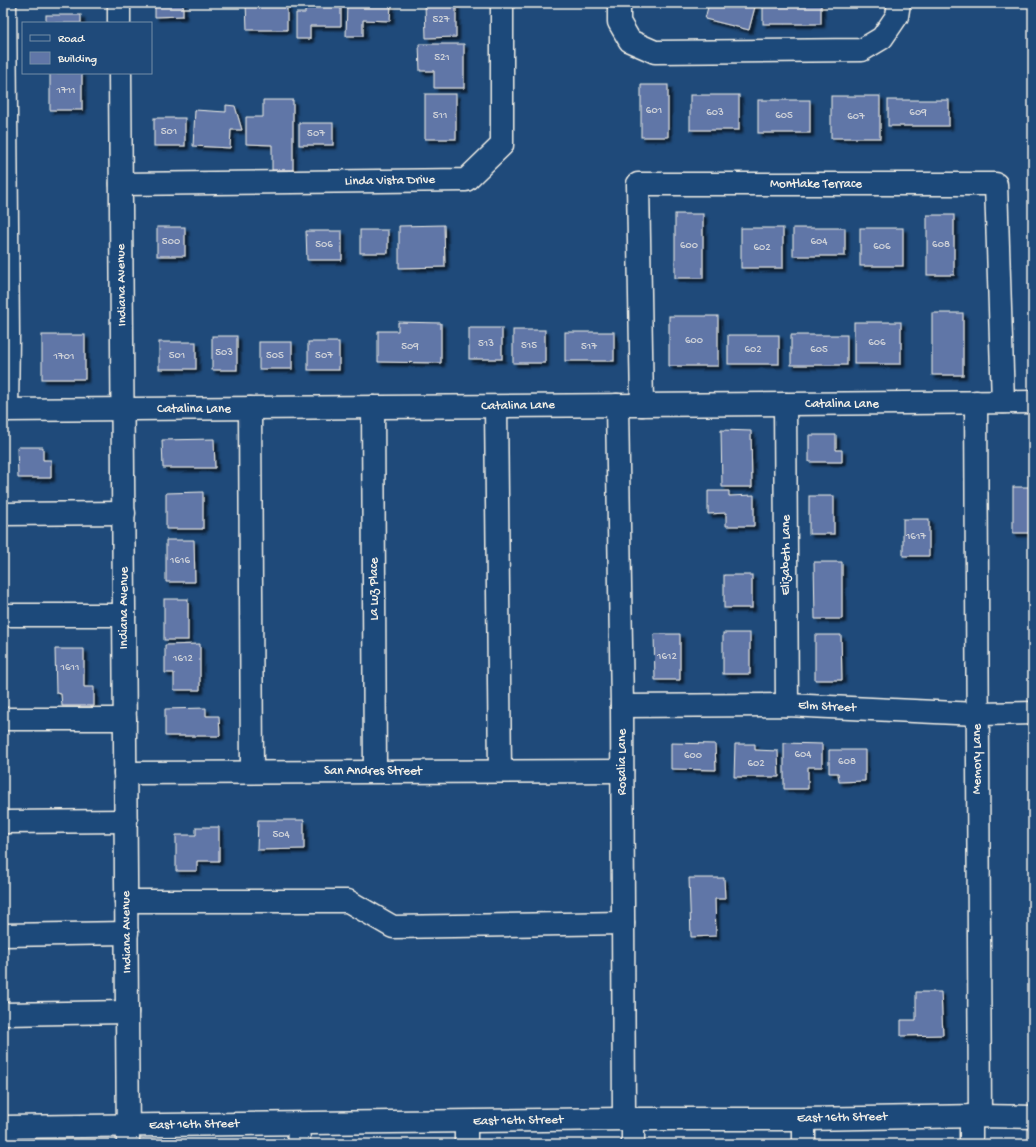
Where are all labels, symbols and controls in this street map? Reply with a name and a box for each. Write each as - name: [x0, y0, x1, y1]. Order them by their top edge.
- house number: 527: [433, 14, 450, 26]
- legend: [22, 22, 152, 74]
- text: Road: [58, 33, 85, 47]
- house number: 521: [434, 52, 450, 64]
- text: Building: [57, 53, 97, 67]
- house number: 1711: [55, 85, 76, 97]
- house number: 601: [646, 105, 662, 117]
- house number: 603: [706, 107, 724, 119]
- house number: 609: [909, 107, 927, 119]
- house number: 511: [433, 110, 447, 122]
- house number: 605: [775, 110, 793, 122]
- house number: 607: [847, 111, 865, 123]
- house number: 501: [161, 126, 177, 138]
- house number: 507: [307, 128, 325, 140]
- street label: Linda Vista Drive: [345, 173, 436, 189]
- street label: Montlake Terrace: [770, 177, 862, 192]
- house number: 500: [162, 236, 180, 248]
- house number: 604: [810, 236, 828, 248]
- house number: 506: [315, 239, 333, 251]
- house number: 608: [932, 239, 950, 251]
- house number: 600: [680, 240, 698, 252]
- house number: 606: [873, 241, 891, 253]
- house number: 602: [753, 242, 771, 254]
- street label: Indiana Avenue: [114, 243, 130, 326]
- house number: 600: [685, 335, 703, 347]
- house number: 606: [868, 337, 886, 349]
- house number: 513: [478, 338, 494, 350]
- house number: 515: [521, 340, 537, 352]
- house number: 509: [401, 341, 419, 353]
- house number: 517: [581, 341, 597, 353]
- house number: 602: [744, 344, 762, 356]
- house number: 605: [810, 344, 828, 356]
- house number: 503: [215, 347, 233, 359]
- house number: 501: [169, 350, 185, 362]
- house number: 505: [266, 350, 284, 362]
- house number: 507: [315, 350, 333, 362]
- house number: 1701: [53, 351, 74, 363]
- street label: Catalina Lane: [805, 397, 879, 412]
- street label: Catalina Lane: [481, 398, 555, 414]
- street label: Catalina Lane: [157, 402, 231, 417]
- street label: Elizabeth Lane: [779, 514, 794, 595]
- house number: 1617: [905, 531, 926, 543]
- house number: 1616: [169, 555, 190, 567]
- street label: La Luz Place: [367, 557, 382, 621]
- street label: Indiana Avenue: [117, 566, 132, 649]
- house number: 1612: [656, 651, 678, 663]
- house number: 1612: [172, 653, 194, 665]
- house number: 1611: [60, 662, 79, 674]
- street label: Elm Street: [798, 698, 858, 716]
- street label: Memory Lane: [970, 723, 985, 794]
- street label: Rosalia Lane: [615, 729, 630, 795]
- house number: 604: [794, 749, 812, 761]
- house number: 600: [684, 750, 702, 762]
- house number: 608: [838, 756, 856, 768]
- house number: 602: [747, 758, 765, 770]
- street label: San Andres Street: [324, 764, 424, 779]
- house number: 504: [272, 829, 290, 841]
- street label: Indiana Avenue: [119, 890, 135, 973]
- street label: East 16th Street: [797, 1110, 889, 1126]
- street label: East 16th Street: [473, 1113, 565, 1129]
- street label: East 16th Street: [149, 1117, 241, 1133]

